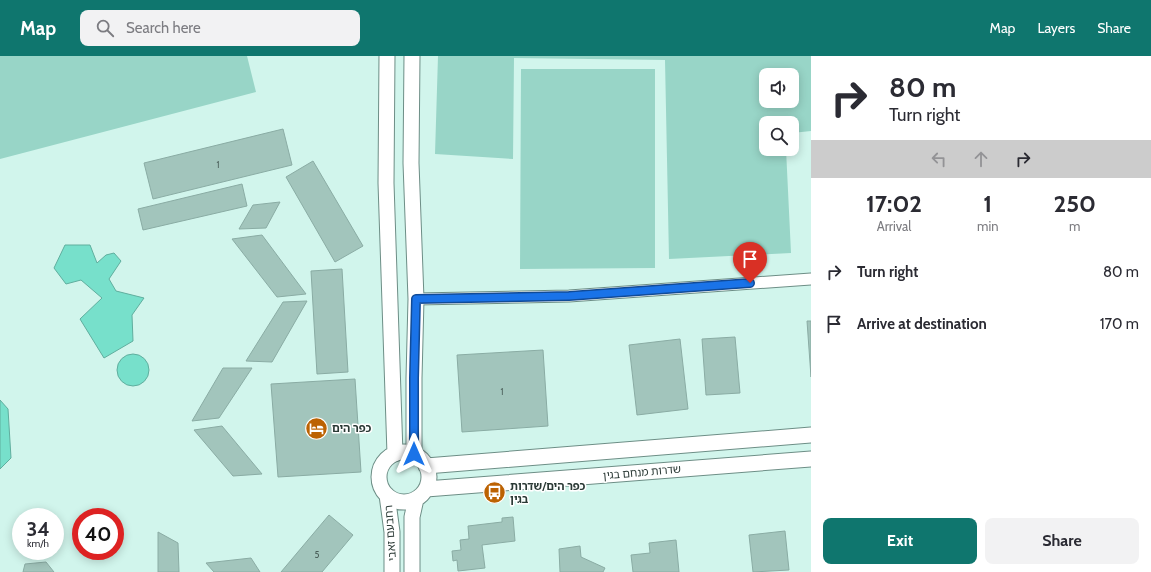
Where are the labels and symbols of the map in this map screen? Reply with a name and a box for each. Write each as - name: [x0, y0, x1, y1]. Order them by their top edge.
- house number: 1: [217, 159, 220, 170]
- pin: [733, 242, 767, 283]
- house number: 1: [501, 386, 504, 397]
- hotel icon: כפר הים: [303, 415, 329, 441]
- place label: כפר הים: [332, 421, 371, 435]
- position arrow: [393, 433, 435, 475]
- street label: שדרות מנחם בגין: [602, 462, 682, 482]
- bus stop icon: כפר הים/שדרות בגין: [481, 479, 507, 505]
- place label: כפר הים/שדרות בגין: [510, 479, 586, 506]
- street label: רחבעם זאבי: [381, 505, 399, 561]
- speed limit sign: 40: [72, 508, 124, 560]
- house number: 5: [315, 549, 320, 560]

